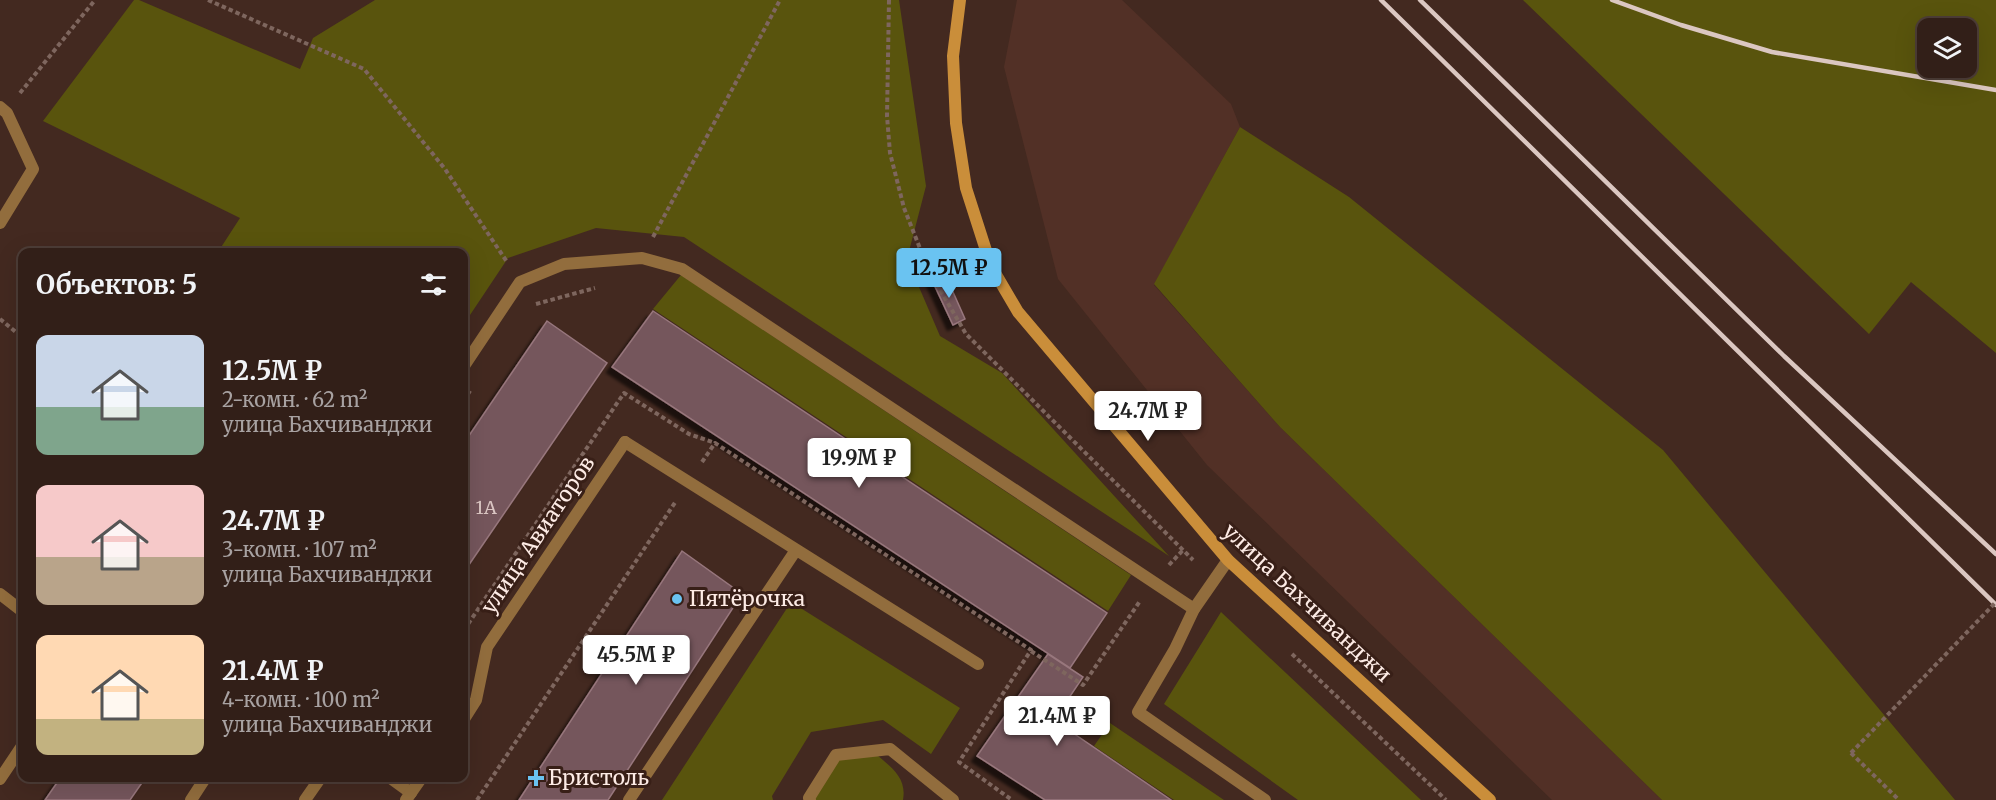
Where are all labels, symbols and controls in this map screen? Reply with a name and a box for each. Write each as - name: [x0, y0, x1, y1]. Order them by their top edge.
- map controls: [1917, 18, 1977, 78]
- button: layers: [1917, 18, 1977, 78]
- pin: 12.5M ₽: [894, 248, 1004, 299]
- text: 12.5M ₽: [910, 255, 988, 280]
- text: Объектов: 5: [36, 268, 197, 301]
- icon: filters: [417, 268, 450, 301]
- text: 12.5M ₽: [222, 354, 322, 387]
- icon: home: [84, 359, 156, 431]
- text: 2-комн. · 62 m²: [222, 387, 367, 412]
- pin: 24.7M ₽: [1093, 391, 1203, 442]
- text: 24.7M ₽: [1108, 398, 1188, 423]
- text: улица Бахчиванджи: [222, 412, 432, 437]
- pin: 19.9M ₽: [804, 438, 914, 489]
- text: 19.9M ₽: [822, 445, 896, 470]
- street label: улица Авиаторов: [475, 451, 600, 619]
- house number: 1А: [475, 496, 497, 519]
- text: 24.7M ₽: [222, 504, 325, 537]
- icon: home: [84, 509, 156, 581]
- street label: улица Бахчиванджи: [1217, 517, 1397, 688]
- text: 3-комн. · 107 m²: [222, 537, 377, 562]
- text: улица Бахчиванджи: [222, 562, 432, 587]
- place label: Пятёрочка: [689, 585, 805, 612]
- marker: Пятёрочка: [670, 592, 684, 606]
- pin: 45.5M ₽: [581, 635, 691, 686]
- text: 45.5M ₽: [597, 642, 675, 667]
- text: 21.4M ₽: [222, 654, 324, 687]
- icon: home: [84, 659, 156, 731]
- text: 4-комн. · 100 m²: [222, 687, 380, 712]
- pin: 21.4M ₽: [1002, 696, 1112, 747]
- text: 21.4M ₽: [1018, 703, 1096, 728]
- text: улица Бахчиванджи: [222, 712, 432, 737]
- place label: Бристоль: [548, 764, 649, 791]
- marker: Бристоль: [529, 771, 543, 785]

